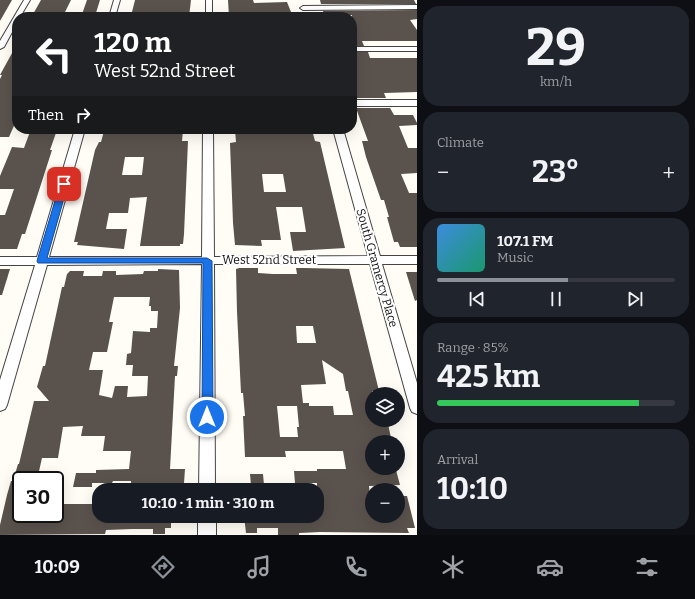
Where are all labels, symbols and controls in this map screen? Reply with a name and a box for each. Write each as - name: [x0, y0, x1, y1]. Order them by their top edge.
- text: 29: [526, 16, 586, 79]
- text: 120 m: [94, 26, 171, 59]
- icon: left: [28, 28, 80, 80]
- text: West 52nd Street: [94, 60, 235, 82]
- text: km/h: [540, 74, 572, 89]
- icon: right: [72, 104, 94, 126]
- text: Then: [28, 106, 64, 124]
- text: Climate: [437, 135, 484, 150]
- text: 23°: [532, 154, 579, 190]
- text: −: [437, 159, 449, 186]
- text: +: [662, 159, 675, 186]
- pin: [47, 167, 81, 201]
- icon: arrive: [53, 173, 75, 195]
- street label: South Gramercy Place: [353, 207, 401, 329]
- text: 107.1 FM: [497, 232, 553, 250]
- text: Music: [497, 250, 533, 265]
- street label: West 52nd Street: [222, 253, 317, 267]
- icon: previous: [466, 288, 488, 310]
- icon: pause: [545, 288, 567, 310]
- icon: next: [624, 288, 646, 310]
- text: Range · 85%: [437, 340, 509, 355]
- text: 425 km: [437, 359, 540, 395]
- map controls: [365, 387, 405, 523]
- button: layers: [365, 387, 405, 427]
- position arrow: [186, 396, 228, 438]
- button: +: [365, 435, 405, 475]
- text: Arrival: [437, 452, 478, 467]
- speed limit sign: 30: [12, 471, 64, 523]
- text: 10:10: [437, 471, 508, 507]
- button: −: [365, 483, 405, 523]
- text: 10:10 · 1 min · 310 m: [142, 494, 274, 512]
- icon: directions: [149, 553, 177, 581]
- icon: music: [245, 553, 273, 581]
- icon: phone: [342, 553, 370, 581]
- icon: climate: [439, 553, 467, 581]
- icon: car: [536, 553, 564, 581]
- icon: filters: [633, 553, 661, 581]
- text: 10:09: [34, 556, 80, 578]

